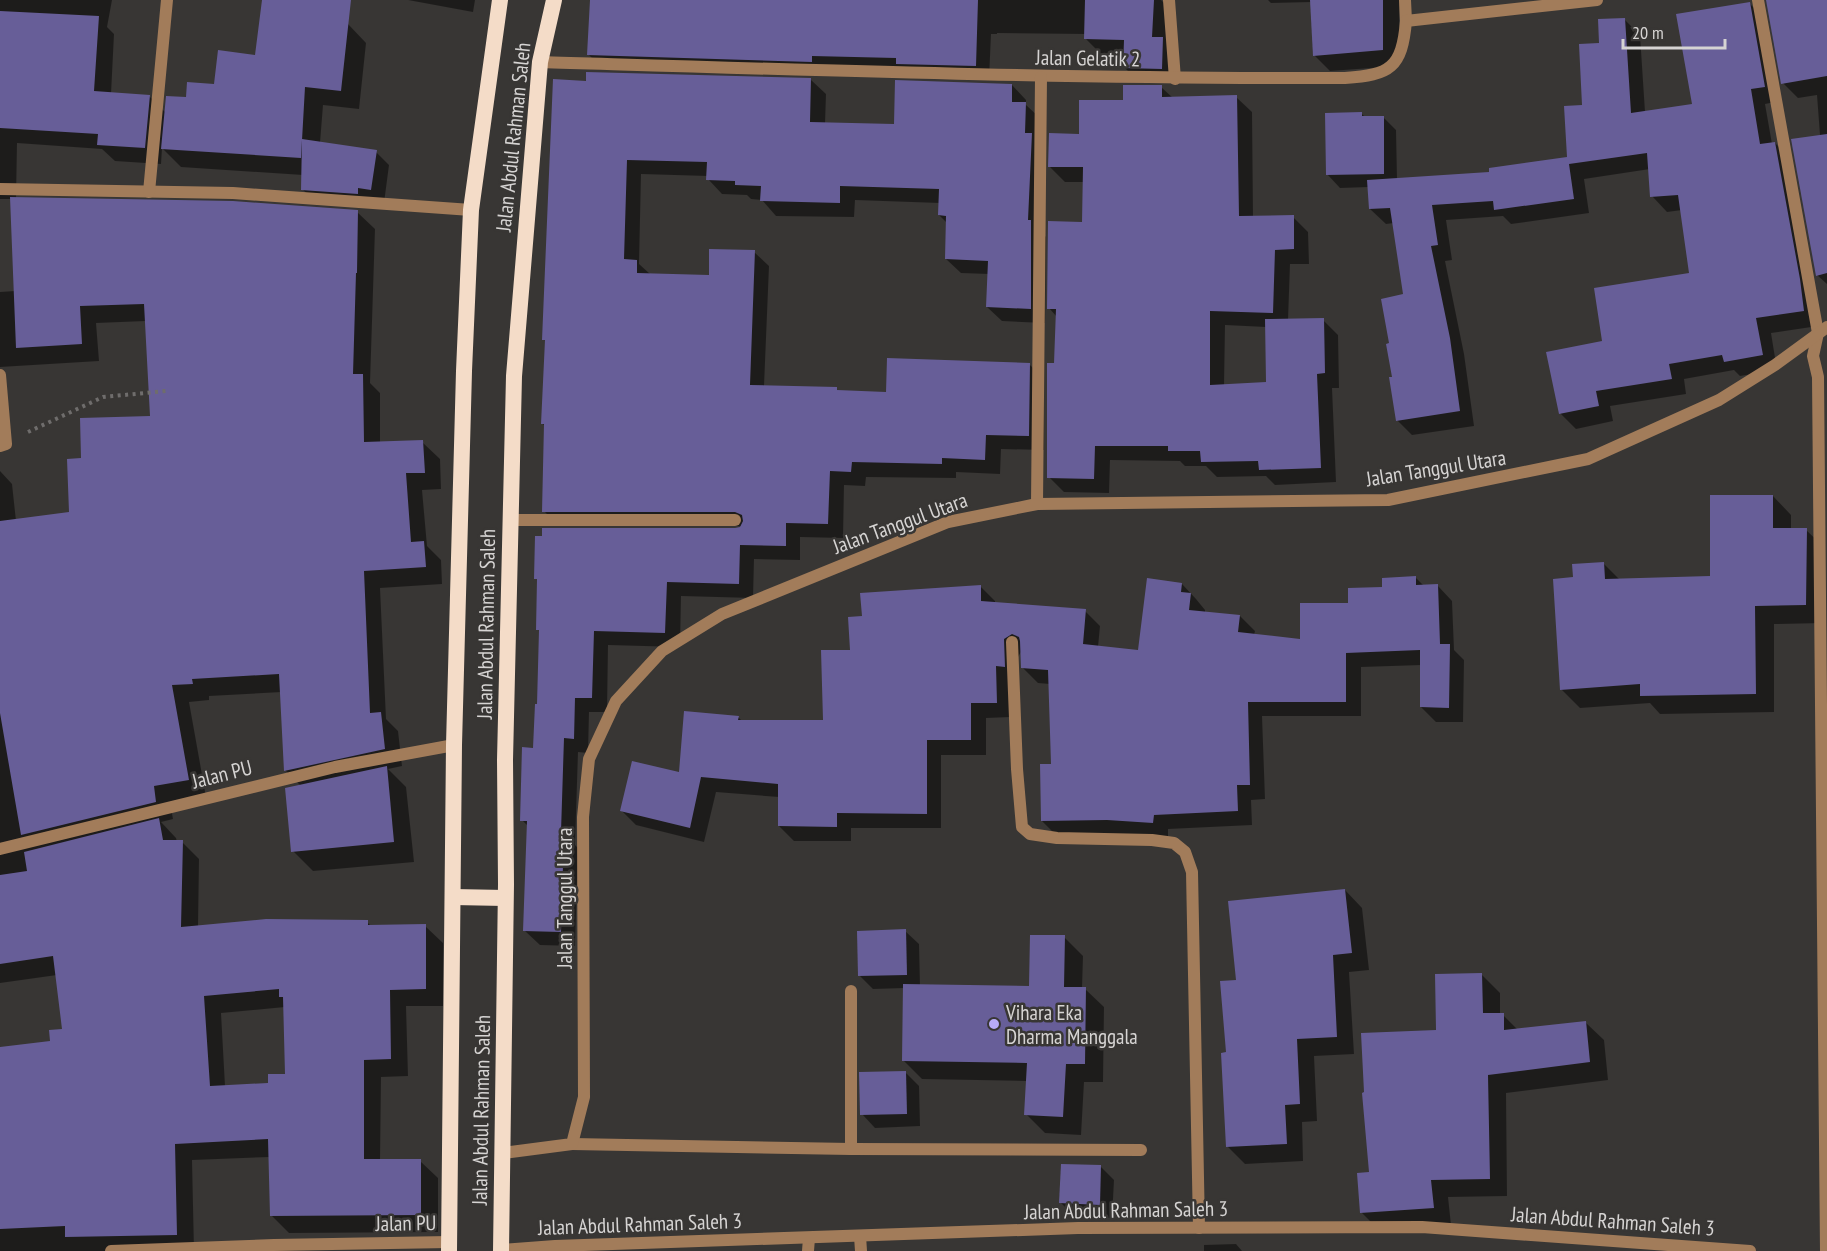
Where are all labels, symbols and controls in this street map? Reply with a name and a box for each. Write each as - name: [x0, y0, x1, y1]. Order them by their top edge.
- scale bar: [1623, 12, 1725, 50]
- text: 20 m: [1632, 21, 1664, 44]
- street label: Jalan Abdul Rahman Saleh: [490, 41, 536, 234]
- street label: Jalan Gelatik 2: [1034, 44, 1141, 72]
- street label: Jalan Tanggul Utara: [1363, 444, 1508, 493]
- street label: Jalan Tanggul Utara: [828, 486, 971, 560]
- street label: Jalan Abdul Rahman Saleh: [471, 529, 501, 720]
- street label: Jalan PU: [188, 754, 255, 795]
- street label: Jalan Tanggul Utara: [551, 828, 578, 969]
- place label: Vihara Eka Dharma Manggala: [1005, 999, 1138, 1050]
- street label: Jalan Abdul Rahman Saleh: [466, 1015, 496, 1206]
- marker: Vihara Eka Dharma Manggala: [987, 1017, 1001, 1031]
- street label: Jalan Abdul Rahman Saleh 3: [1023, 1195, 1228, 1225]
- street label: Jalan Abdul Rahman Saleh 3: [1509, 1200, 1716, 1242]
- street label: Jalan Abdul Rahman Saleh 3: [537, 1207, 742, 1241]
- street label: Jalan PU: [374, 1209, 437, 1237]

